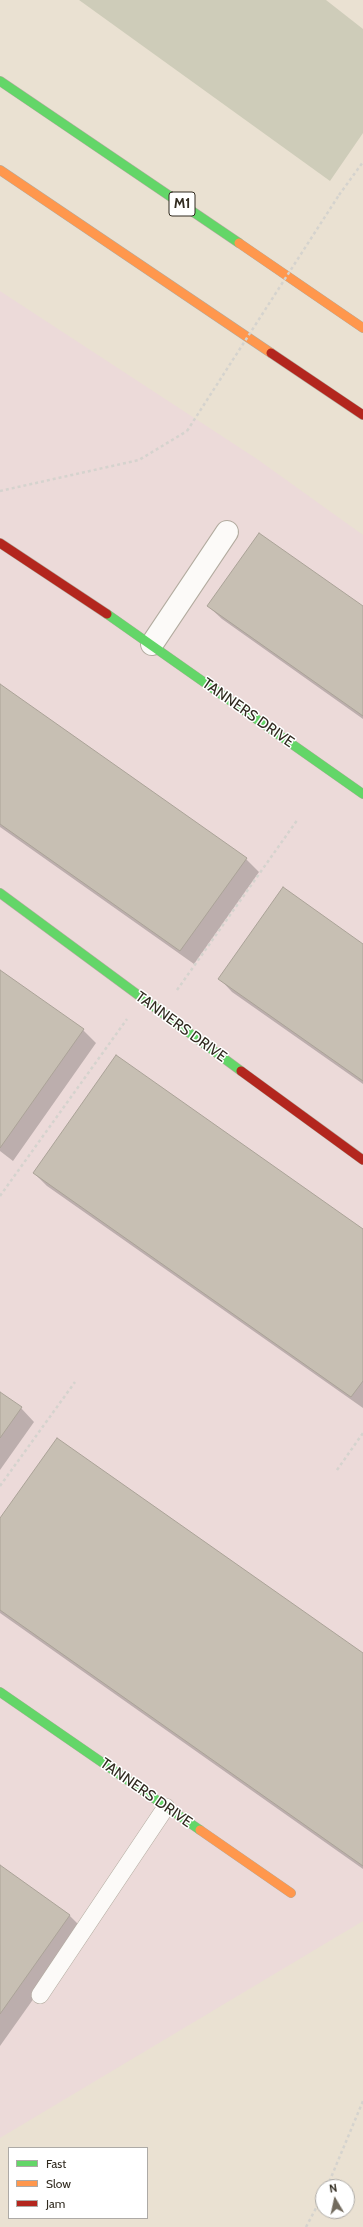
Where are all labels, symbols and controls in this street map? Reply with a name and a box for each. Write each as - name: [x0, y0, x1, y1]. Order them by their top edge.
- road number: M1: [169, 192, 195, 216]
- street label: TANNERS DRIVE: [198, 675, 298, 751]
- street label: TANNERS DRIVE: [132, 988, 230, 1066]
- street label: TANNERS DRIVE: [96, 1755, 196, 1831]
- legend: [8, 2147, 148, 2219]
- text: Fast: [46, 2156, 66, 2171]
- text: Slow: [46, 2176, 71, 2191]
- north arrow: [315, 2179, 355, 2219]
- text: N: [328, 2181, 338, 2196]
- text: Jam: [46, 2196, 65, 2211]

